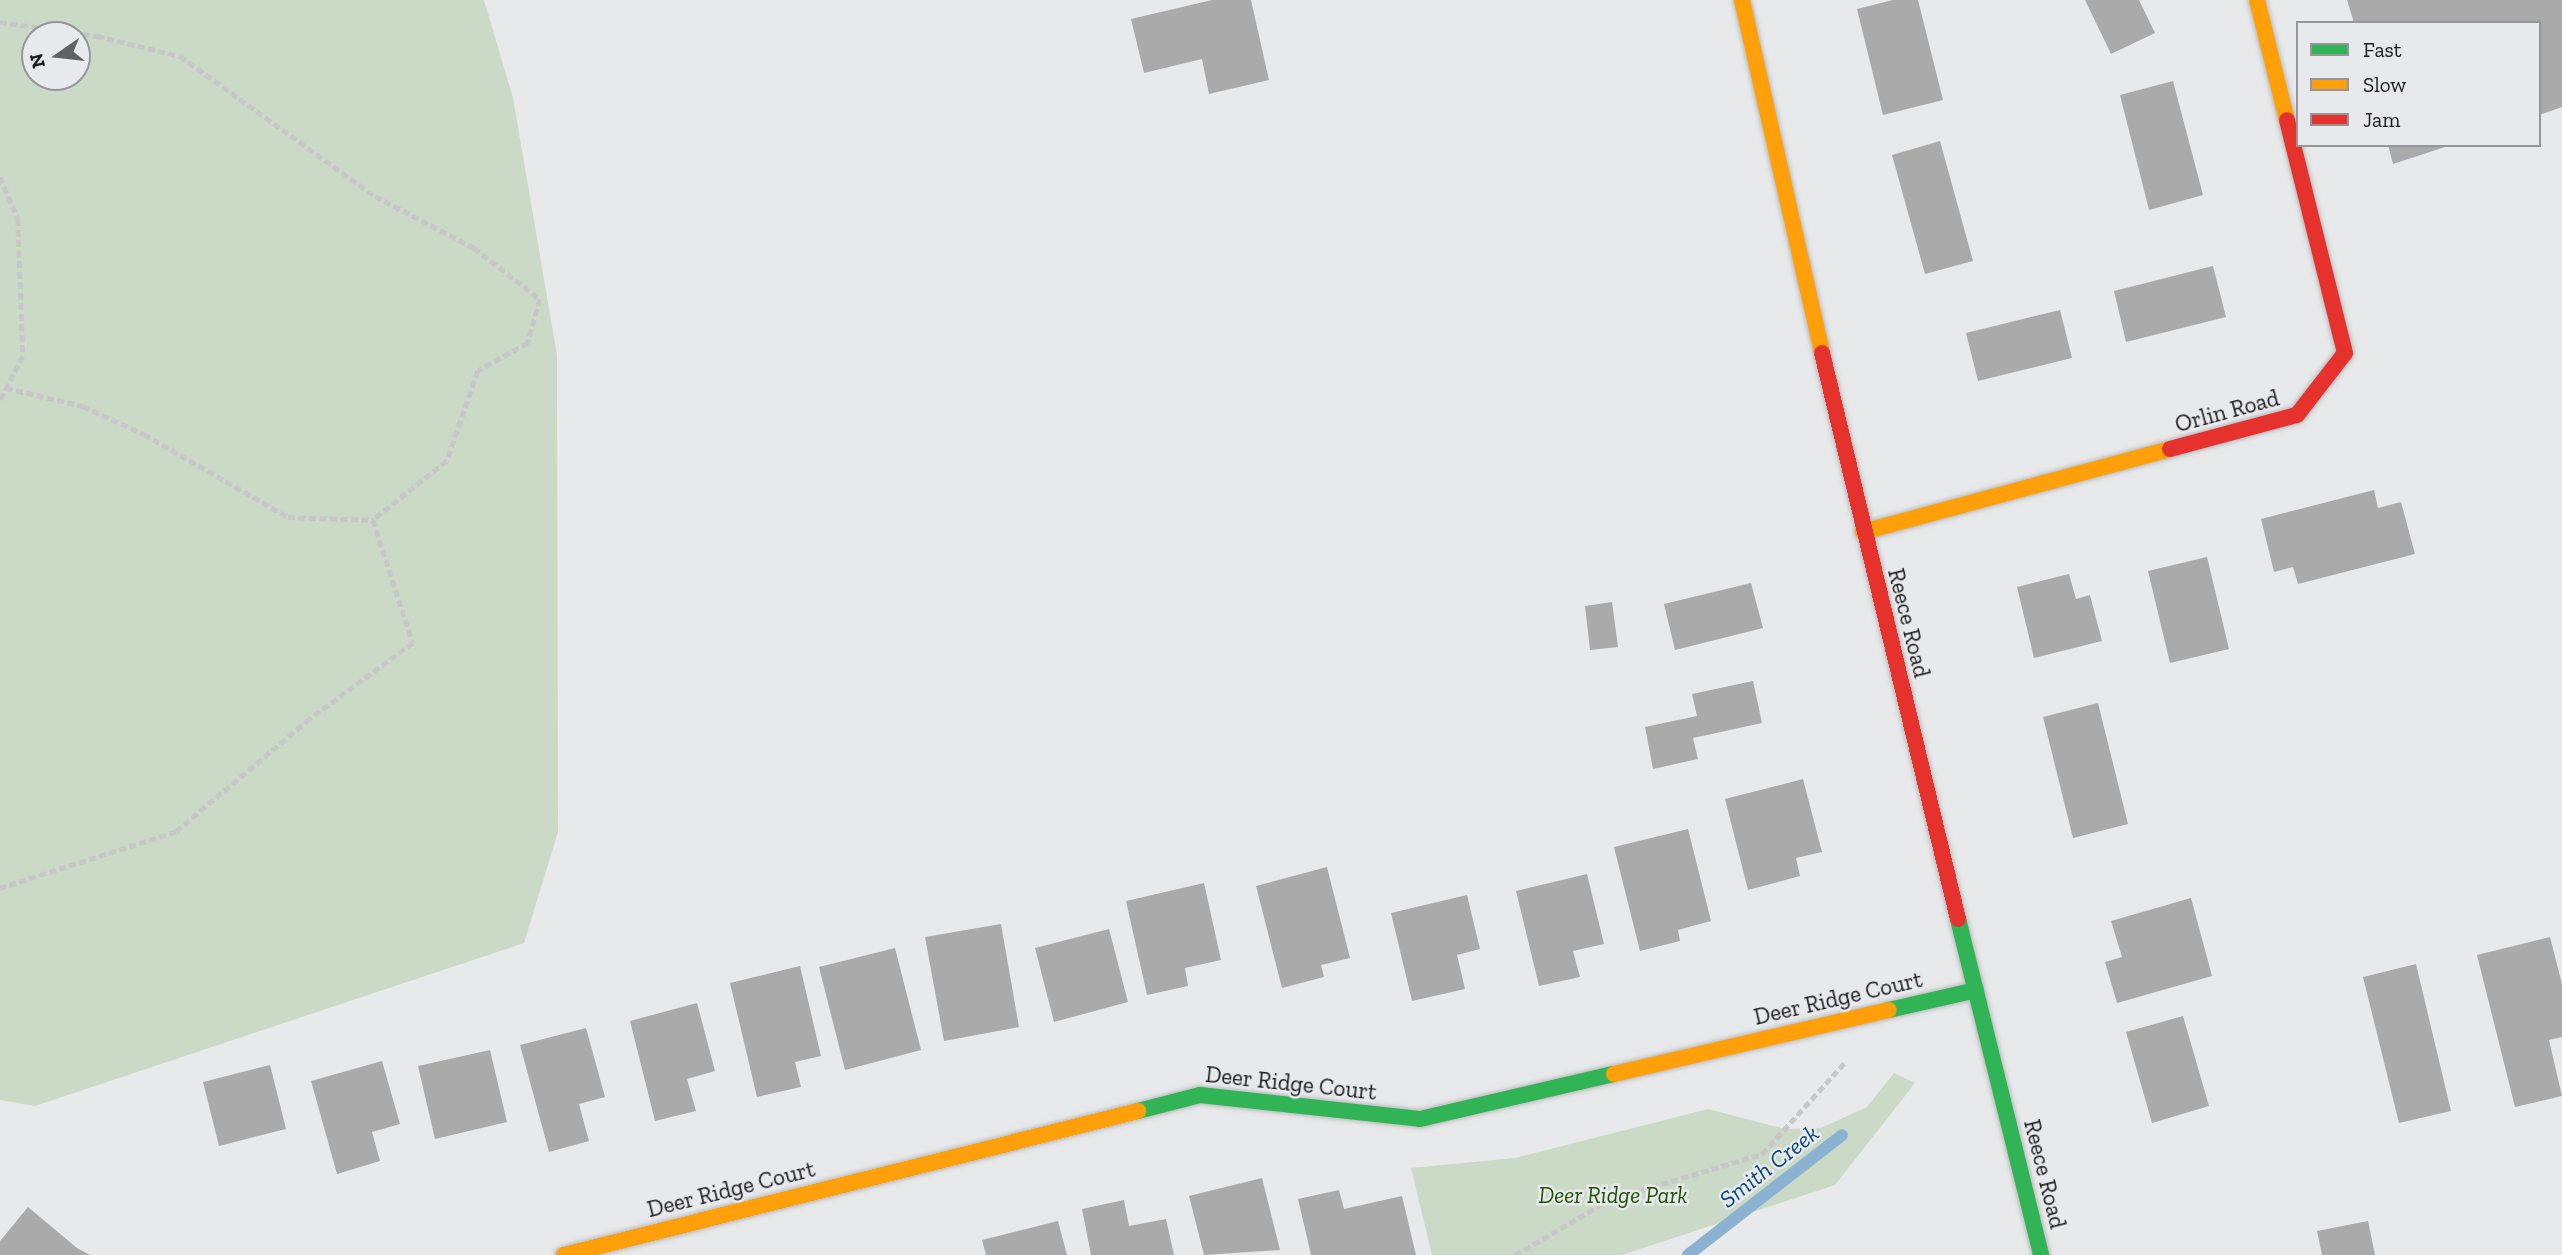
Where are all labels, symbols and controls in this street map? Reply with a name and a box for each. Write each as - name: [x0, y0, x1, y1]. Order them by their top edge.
- north arrow: [21, 21, 91, 91]
- legend: [2296, 21, 2541, 147]
- text: Fast: [2363, 37, 2402, 62]
- text: N: [24, 51, 50, 71]
- text: Slow: [2363, 72, 2406, 97]
- text: Jam: [2363, 107, 2400, 132]
- street label: Orlin Road: [2172, 384, 2282, 438]
- street label: Reece Road: [1882, 565, 1936, 681]
- street label: Deer Ridge Court: [1751, 965, 1925, 1031]
- street label: Deer Ridge Court: [1204, 1060, 1378, 1106]
- street label: Reece Road: [2018, 1116, 2072, 1232]
- water label: Smith Creek: [1714, 1118, 1824, 1214]
- street label: Deer Ridge Court: [644, 1155, 818, 1223]
- park label: Deer Ridge Park: [1538, 1181, 1688, 1209]

